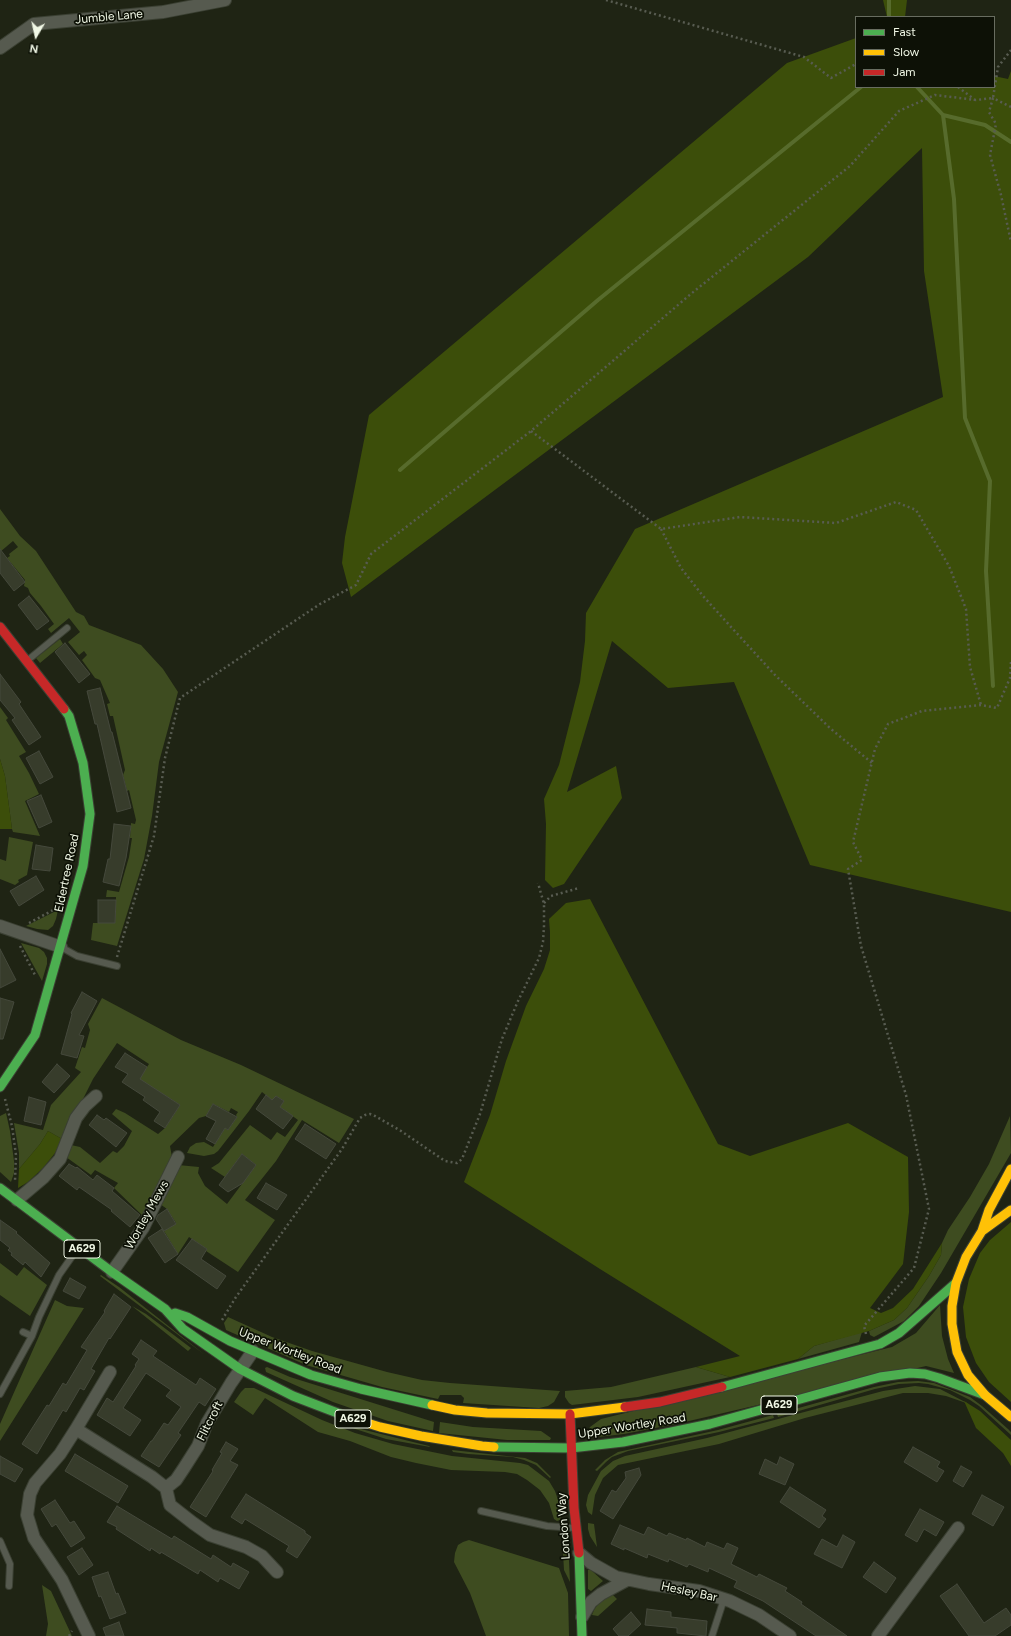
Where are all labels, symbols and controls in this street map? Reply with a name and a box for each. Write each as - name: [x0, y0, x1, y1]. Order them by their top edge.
- street label: Jumble Lane: [75, 7, 143, 27]
- north arrow: [16, 16, 56, 56]
- legend: [855, 16, 995, 88]
- text: Fast: [893, 25, 916, 39]
- text: N: [29, 41, 39, 55]
- text: Slow: [893, 45, 919, 59]
- text: Jam: [893, 65, 916, 79]
- street label: Eldertree Road: [52, 833, 82, 913]
- street label: Wortley Mews: [122, 1178, 172, 1252]
- road number: A629: [64, 1240, 100, 1258]
- street label: Upper Wortley Road: [237, 1325, 343, 1377]
- road number: A629: [761, 1396, 797, 1414]
- street label: Flitcroft: [194, 1399, 226, 1443]
- road number: A629: [335, 1410, 371, 1428]
- street label: Upper Wortley Road: [577, 1410, 687, 1442]
- street label: London Way: [554, 1492, 574, 1560]
- street label: Hesley Bar: [660, 1579, 718, 1605]

